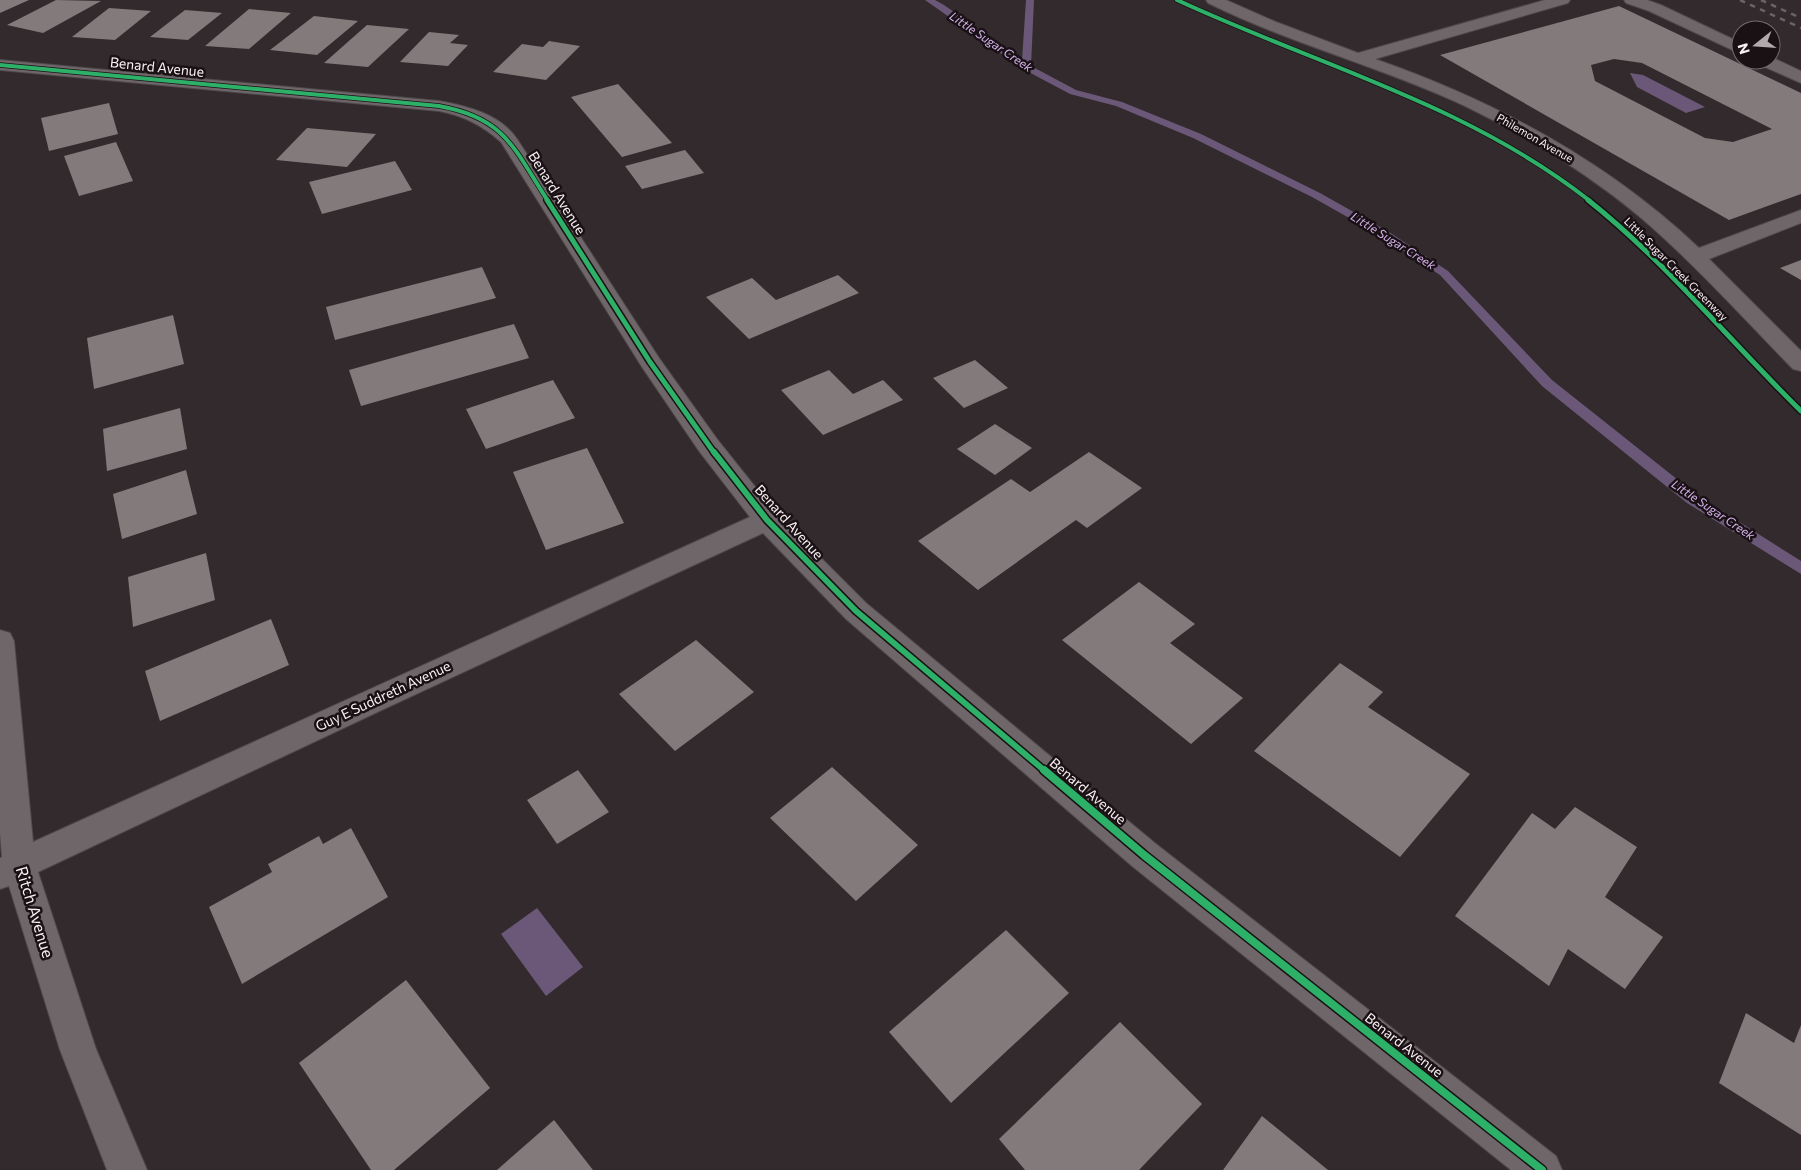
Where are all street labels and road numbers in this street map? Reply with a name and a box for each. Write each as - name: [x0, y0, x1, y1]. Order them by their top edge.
- street label: Benard Avenue: [109, 53, 205, 80]
- street label: Philemon Avenue: [1495, 110, 1576, 165]
- street label: Benard Avenue: [525, 148, 590, 237]
- street label: Little Sugar Creek Greenway: [1622, 214, 1731, 323]
- street label: Benard Avenue: [751, 481, 827, 562]
- street label: Guy E Suddreth Avenue: [313, 657, 453, 734]
- street label: Benard Avenue: [1047, 754, 1130, 828]
- street label: Ritch Avenue: [13, 864, 58, 960]
- street label: Benard Avenue: [1362, 1009, 1447, 1080]

